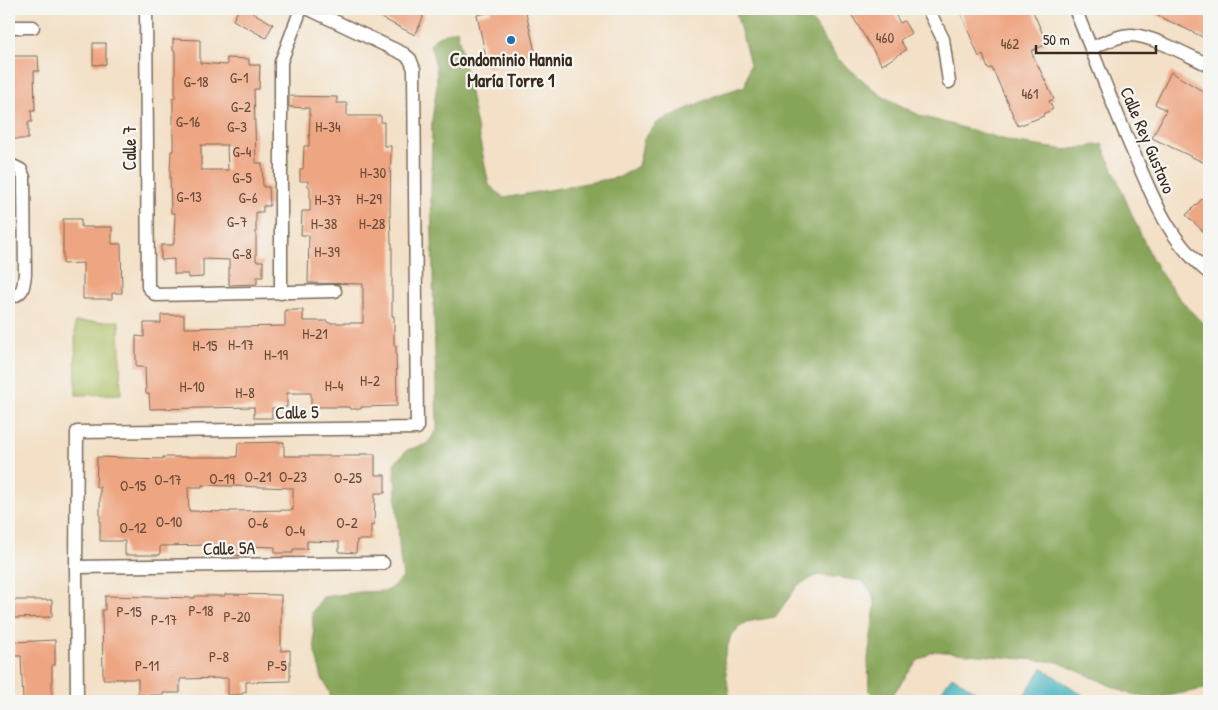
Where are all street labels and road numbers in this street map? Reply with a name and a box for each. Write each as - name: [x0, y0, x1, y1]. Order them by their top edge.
- street label: Calle Rey Gustavo: [1114, 83, 1182, 197]
- street label: Calle 7: [117, 125, 142, 170]
- street label: Calle 5: [275, 399, 319, 425]
- street label: Calle 5A: [203, 535, 256, 561]

